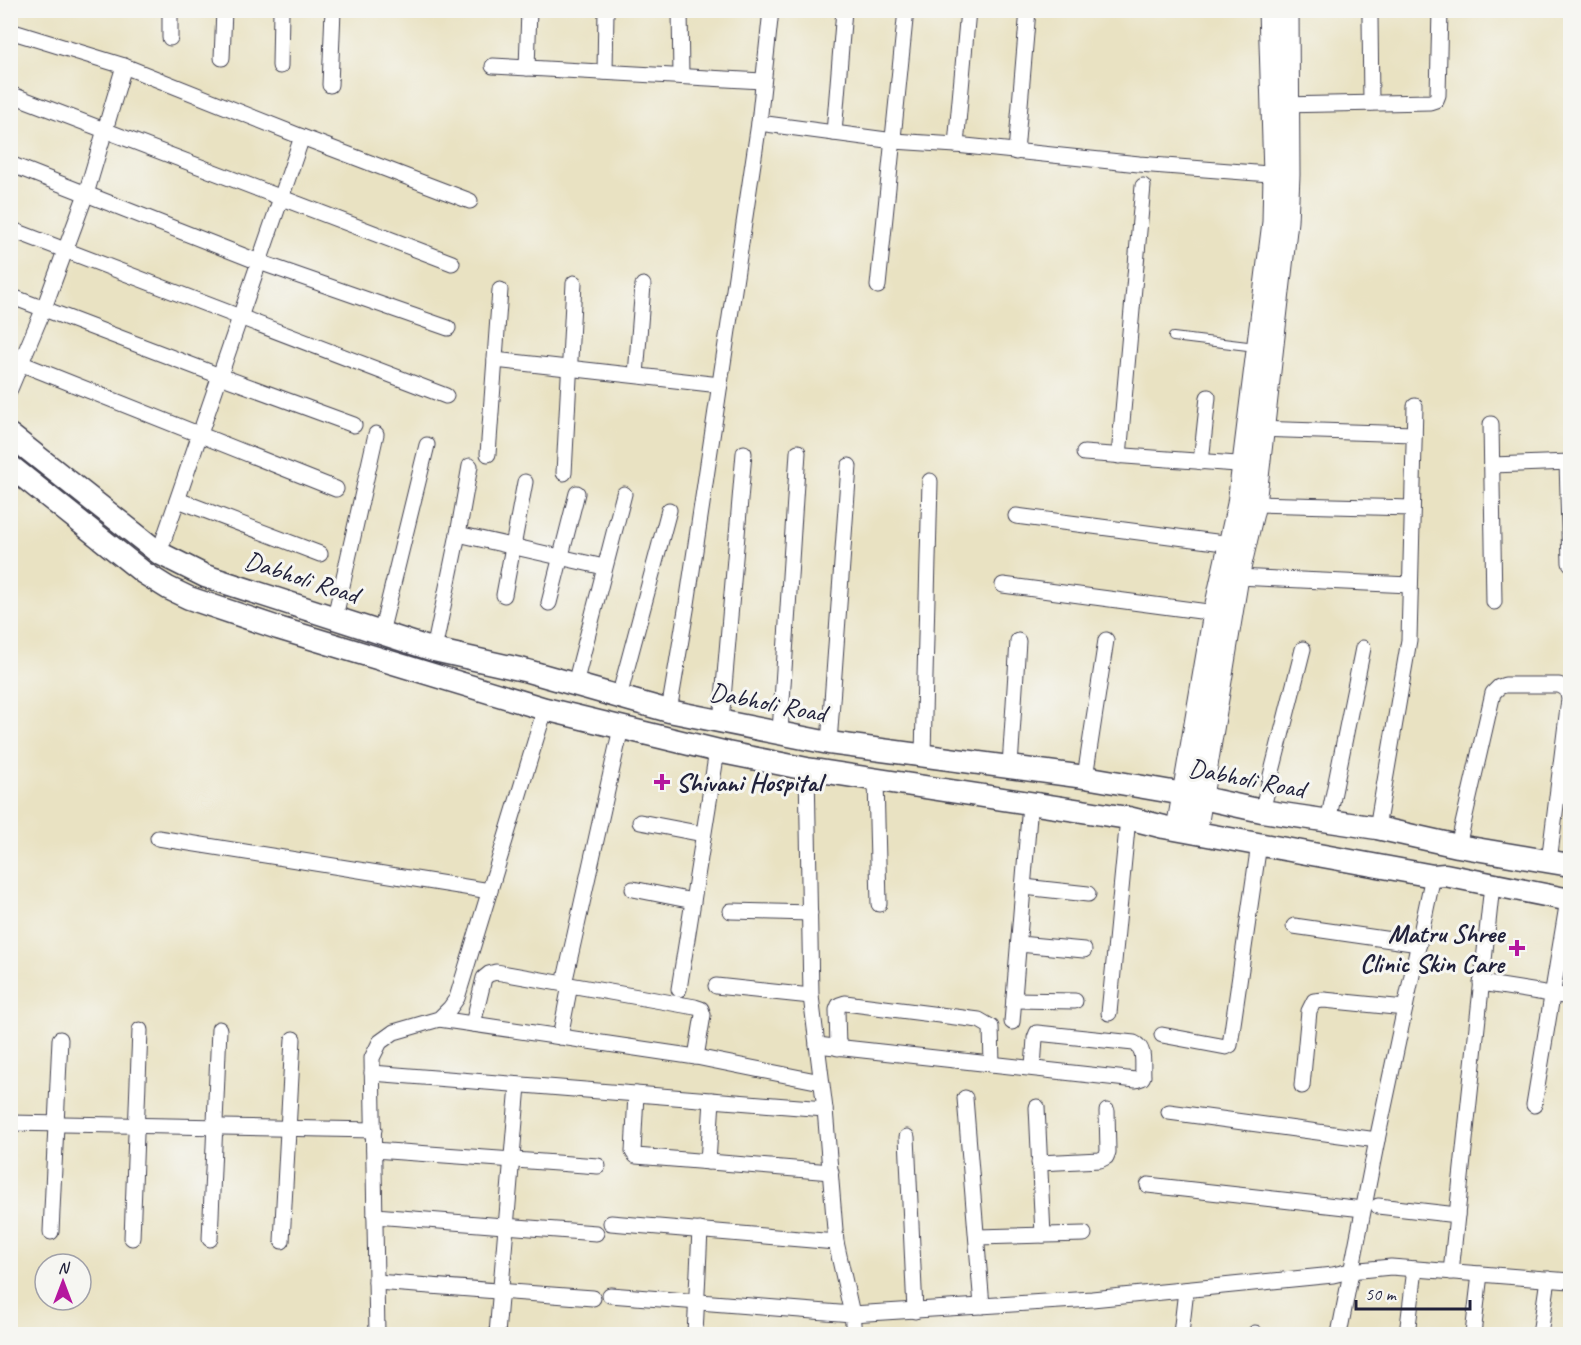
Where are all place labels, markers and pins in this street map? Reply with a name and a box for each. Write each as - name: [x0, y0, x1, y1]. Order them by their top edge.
- place label: Shivani Hospital: [676, 766, 827, 799]
- marker: Shivani Hospital: [653, 773, 671, 791]
- place label: Matru Shree Clinic Skin Care: [1360, 917, 1506, 980]
- marker: Matru Shree Clinic Skin Care: [1508, 939, 1526, 957]

